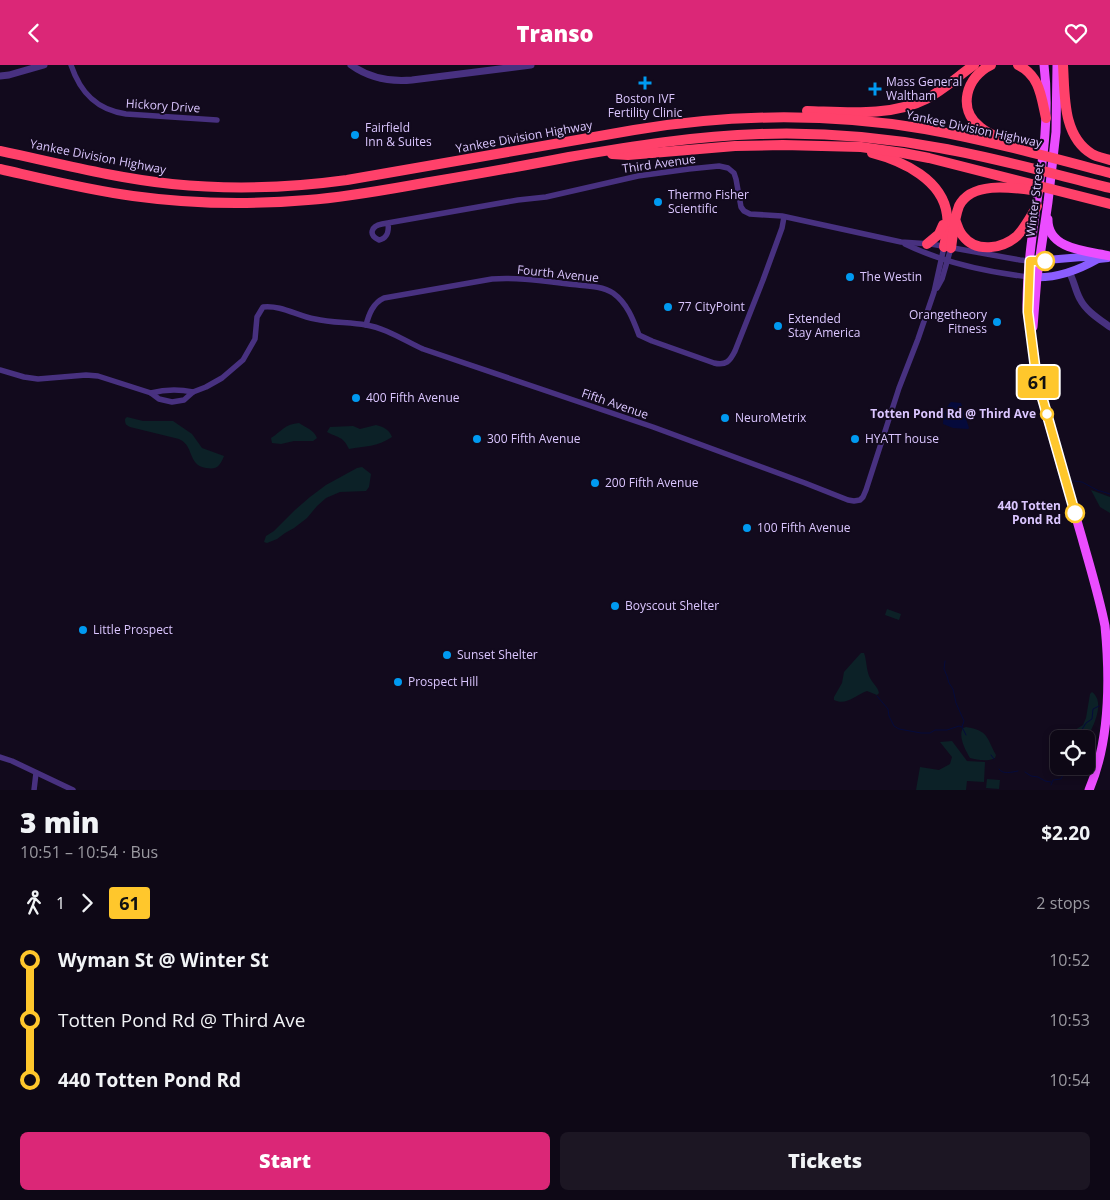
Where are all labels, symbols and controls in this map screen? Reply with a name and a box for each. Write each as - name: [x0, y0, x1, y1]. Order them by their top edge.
- text: Transo: [516, 18, 594, 48]
- icon: back: [20, 19, 48, 47]
- icon: heart: [1062, 19, 1090, 47]
- place label: Mass General Waltham: [886, 73, 962, 104]
- marker: Boston IVF Fertility Clinic: [638, 76, 652, 90]
- marker: Mass General Waltham: [868, 82, 882, 96]
- place label: Boston IVF Fertility Clinic: [608, 90, 682, 121]
- street label: Hickory Drive: [125, 94, 201, 117]
- street label: Yankee Division Highway: [905, 106, 1045, 151]
- street label: Yankee Division Highway: [454, 116, 595, 157]
- place label: Fairfield Inn & Suites: [365, 119, 432, 150]
- marker: Fairfield Inn & Suites: [349, 129, 361, 141]
- street label: Yankee Division Highway: [28, 135, 169, 178]
- street label: Third Avenue: [621, 150, 697, 177]
- street label: Winter Street: [1022, 162, 1047, 238]
- place label: Thermo Fisher Scientific: [668, 186, 749, 217]
- marker: Thermo Fisher Scientific: [652, 196, 664, 208]
- unlabelled marker: [1035, 251, 1055, 271]
- street label: Fourth Avenue: [516, 261, 600, 286]
- place label: The Westin: [860, 268, 922, 285]
- marker: The Westin: [844, 271, 856, 283]
- place label: 77 CityPoint: [678, 298, 745, 315]
- marker: 77 CityPoint: [662, 301, 674, 313]
- place label: Orangetheory Fitness: [909, 306, 988, 337]
- place label: Extended Stay America: [788, 310, 860, 341]
- marker: Orangetheory Fitness: [991, 316, 1003, 328]
- marker: Extended Stay America: [772, 320, 784, 332]
- line badge: 61: [1016, 366, 1060, 398]
- text: 61: [1028, 370, 1048, 394]
- street label: Fifth Avenue: [579, 384, 651, 423]
- place label: 400 Fifth Avenue: [366, 389, 460, 406]
- marker: 400 Fifth Avenue: [350, 392, 362, 404]
- place label: Totten Pond Rd @ Third Ave: [870, 405, 1036, 422]
- marker: Totten Pond Rd @ Third Ave: [1040, 407, 1054, 421]
- place label: NeuroMetrix: [735, 409, 807, 426]
- marker: NeuroMetrix: [719, 412, 731, 424]
- place label: 300 Fifth Avenue: [487, 430, 581, 447]
- place label: HYATT house: [865, 430, 939, 447]
- marker: 300 Fifth Avenue: [471, 433, 483, 445]
- marker: HYATT house: [849, 433, 861, 445]
- place label: 200 Fifth Avenue: [605, 474, 699, 491]
- marker: 200 Fifth Avenue: [589, 477, 601, 489]
- place label: 440 Totten Pond Rd: [998, 497, 1061, 528]
- marker: 440 Totten Pond Rd: [1065, 503, 1085, 523]
- place label: 100 Fifth Avenue: [757, 519, 851, 536]
- marker: 100 Fifth Avenue: [741, 522, 753, 534]
- place label: Boyscout Shelter: [625, 597, 719, 614]
- marker: Boyscout Shelter: [609, 600, 621, 612]
- place label: Little Prospect: [93, 621, 173, 638]
- marker: Little Prospect: [77, 624, 89, 636]
- place label: Sunset Shelter: [457, 646, 538, 663]
- marker: Sunset Shelter: [441, 649, 453, 661]
- place label: Prospect Hill: [408, 673, 478, 690]
- marker: Prospect Hill: [392, 676, 404, 688]
- map controls: [1050, 730, 1095, 775]
- button: locate: [1050, 730, 1095, 775]
- text: 3 min: [20, 803, 100, 841]
- text: $2.20: [1041, 820, 1090, 846]
- text: 10:51 – 10:54 · Bus: [20, 841, 158, 863]
- icon: walk: [20, 889, 48, 917]
- icon: forward: [73, 889, 101, 917]
- text: 61: [119, 891, 140, 915]
- text: 1: [56, 892, 65, 914]
- text: 2 stops: [1036, 892, 1090, 914]
- text: Wyman St @ Winter St: [58, 947, 269, 973]
- text: 10:52: [1049, 949, 1090, 971]
- text: Totten Pond Rd @ Third Ave: [58, 1007, 305, 1033]
- text: 10:53: [1049, 1009, 1090, 1031]
- text: 440 Totten Pond Rd: [58, 1067, 241, 1093]
- text: 10:54: [1049, 1069, 1090, 1091]
- button: Start: [20, 1132, 550, 1190]
- button: Tickets: [560, 1132, 1090, 1190]

